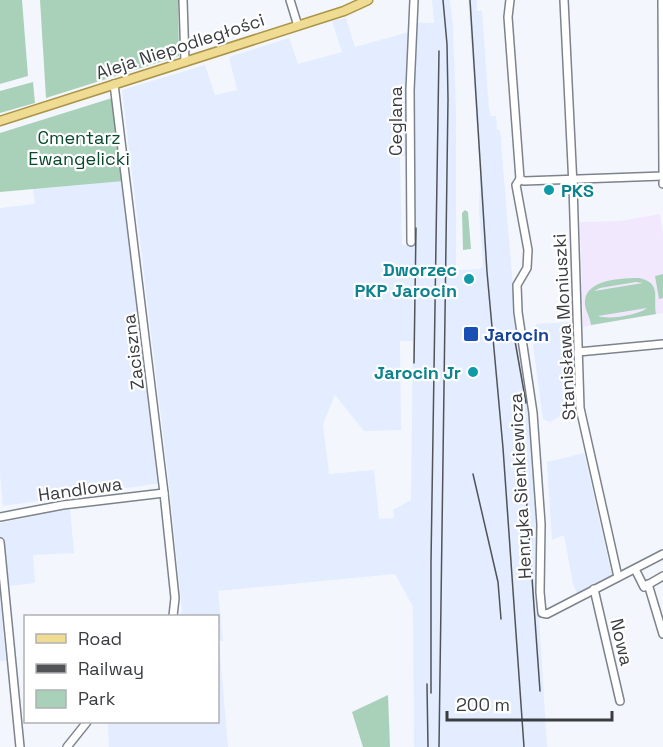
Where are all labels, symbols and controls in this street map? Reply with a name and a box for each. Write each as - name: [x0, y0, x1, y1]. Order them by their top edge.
- street label: Aleja Niepodległości: [93, 8, 267, 84]
- street label: Ceglana: [384, 86, 407, 156]
- park label: Cmentarz Ewangelicki: [28, 126, 130, 170]
- place label: PKS: [561, 179, 594, 202]
- marker: PKS: [542, 183, 556, 197]
- street label: Stanisława Moniuszki: [548, 233, 580, 421]
- place label: Dworzec PKP Jarocin: [354, 258, 457, 302]
- marker: Dworzec PKP Jarocin: [462, 272, 476, 286]
- street label: Zaciszna: [117, 313, 149, 391]
- place label: Jarocin: [484, 323, 549, 346]
- marker: Jarocin: [462, 325, 480, 343]
- place label: Jarocin Jr: [374, 361, 461, 384]
- marker: Jarocin Jr: [466, 365, 480, 379]
- street label: Henryka Sienkiewicza: [504, 392, 536, 580]
- street label: Handlowa: [36, 472, 124, 506]
- legend: [24, 615, 219, 723]
- street label: Nowa: [605, 616, 639, 668]
- text: Road: [78, 627, 122, 650]
- text: Railway: [78, 657, 144, 680]
- scale bar: [447, 684, 612, 722]
- text: Park: [78, 687, 116, 710]
- text: 200 m: [456, 693, 510, 716]

